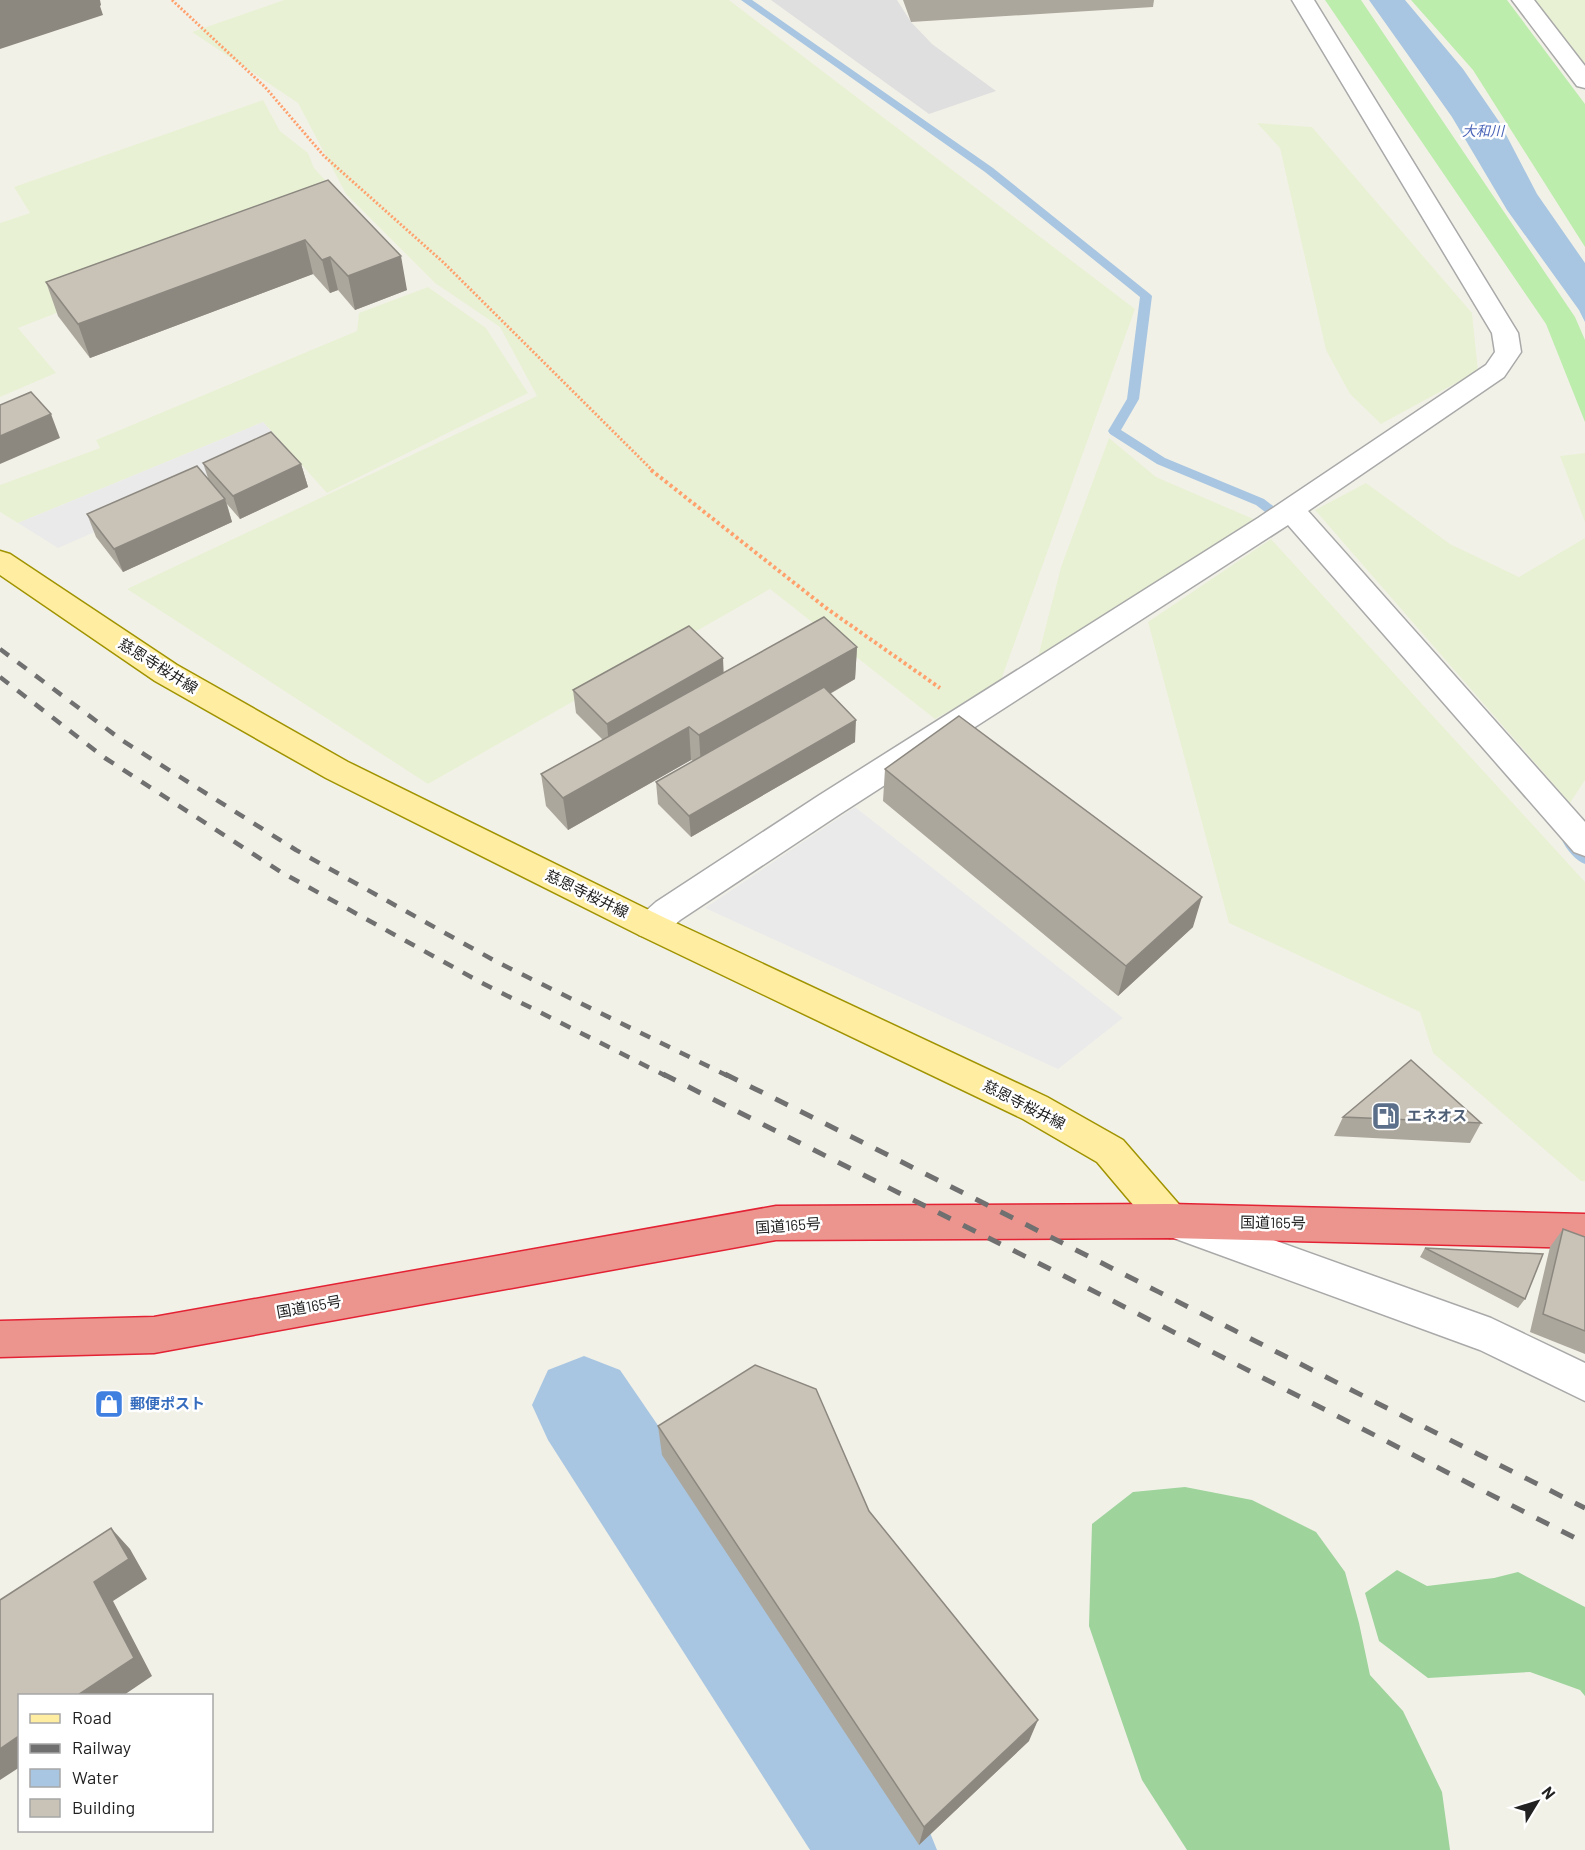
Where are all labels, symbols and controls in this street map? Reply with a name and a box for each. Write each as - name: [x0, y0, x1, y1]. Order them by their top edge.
- water label: 大和川: [1462, 122, 1506, 139]
- street label: 慈恩寺桜井線: [116, 634, 201, 697]
- street label: 慈恩寺桜井線: [543, 865, 632, 921]
- street label: 慈恩寺桜井線: [980, 1076, 1069, 1133]
- fuel station icon: エネオス: [1370, 1100, 1402, 1132]
- place label: エネオス: [1407, 1106, 1467, 1124]
- street label: 国道165号: [1240, 1212, 1306, 1232]
- street label: 国道165号: [755, 1214, 821, 1236]
- street label: 国道165号: [275, 1291, 343, 1321]
- shop icon: 郵便ポスト: [93, 1388, 125, 1420]
- place label: 郵便ポスト: [130, 1394, 205, 1412]
- legend: [18, 1694, 213, 1832]
- text: Road: [72, 1706, 112, 1728]
- text: Railway: [72, 1736, 131, 1758]
- text: Water: [72, 1766, 119, 1788]
- north arrow: [1507, 1772, 1567, 1832]
- text: N: [1538, 1782, 1560, 1802]
- text: Building: [72, 1796, 135, 1818]

